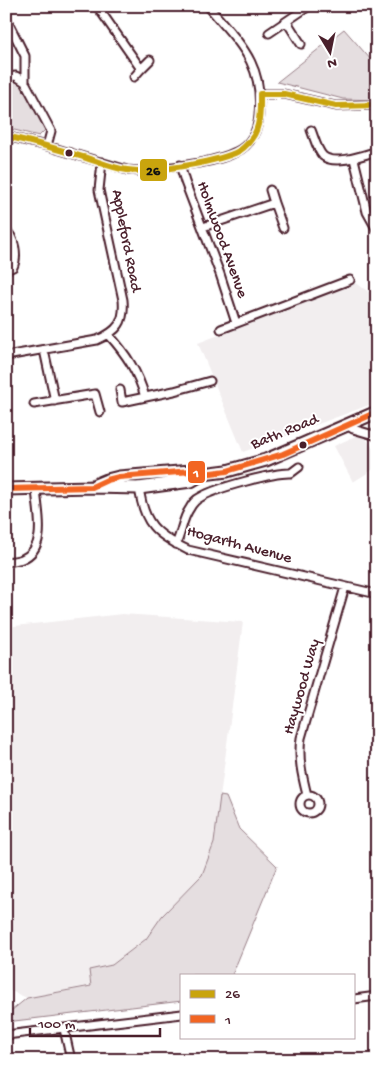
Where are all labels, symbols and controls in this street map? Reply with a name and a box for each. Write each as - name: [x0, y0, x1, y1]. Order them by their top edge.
- north arrow: [306, 28, 356, 78]
- text: N: [326, 53, 338, 72]
- unlabelled marker: [64, 148, 74, 158]
- line badge: 26: [139, 158, 168, 182]
- text: 26: [146, 164, 161, 181]
- street label: Holmwood Avenue: [191, 179, 251, 302]
- street label: Appleford Road: [106, 188, 145, 295]
- street label: Bath Road: [248, 410, 323, 455]
- unlabelled marker: [298, 440, 308, 450]
- line badge: 1: [187, 460, 206, 484]
- text: 1: [192, 466, 199, 483]
- street label: Hogarth Avenue: [184, 523, 294, 569]
- street label: Haywood Way: [280, 637, 326, 737]
- legend: [180, 974, 356, 1038]
- text: 26: [225, 986, 240, 1004]
- scale bar: [30, 1006, 160, 1038]
- text: 1: [224, 1012, 231, 1030]
- text: 100 m: [37, 1016, 76, 1034]

